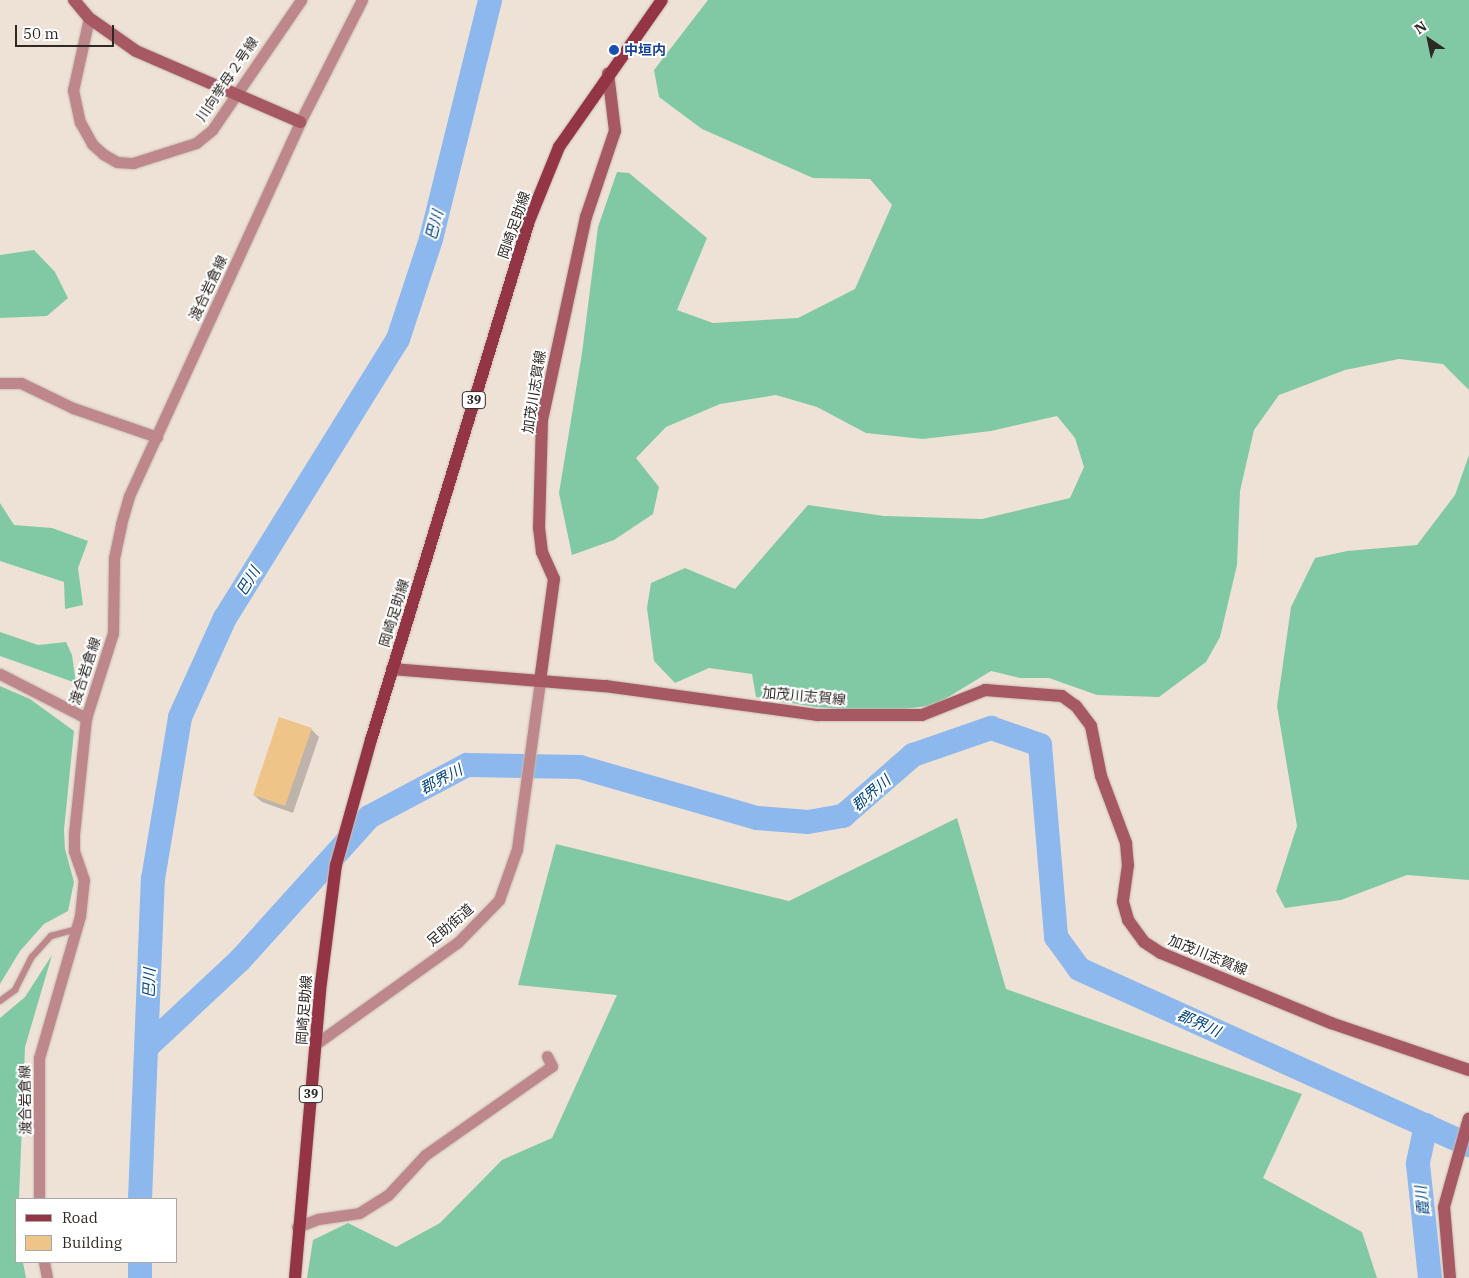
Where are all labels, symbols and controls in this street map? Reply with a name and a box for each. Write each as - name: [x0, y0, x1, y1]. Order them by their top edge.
- scale bar: [18, 15, 116, 47]
- north arrow: [1404, 15, 1454, 65]
- text: N: [1411, 17, 1430, 38]
- text: 50 m: [23, 24, 59, 43]
- street label: 川向挙母２号線: [193, 34, 261, 124]
- place label: 中垣内: [624, 42, 666, 58]
- marker: 中垣内: [608, 44, 620, 56]
- street label: 岡崎足助線: [495, 189, 533, 261]
- water label: 巴川: [421, 208, 447, 242]
- street label: 渡合岩倉線: [186, 253, 230, 323]
- street label: 加茂川志賀線: [519, 349, 549, 435]
- road number: 39: [462, 390, 486, 410]
- water label: 巴川: [232, 564, 264, 598]
- street label: 岡崎足助線: [376, 577, 412, 649]
- street label: 渡合岩倉線: [66, 635, 104, 707]
- street label: 加茂川志賀線: [761, 684, 847, 708]
- water label: 郡界川: [417, 760, 465, 798]
- water label: 郡界川: [848, 771, 894, 815]
- street label: 足助街道: [423, 900, 477, 950]
- street label: 加茂川志賀線: [1166, 931, 1250, 979]
- water label: 巴川: [139, 968, 159, 998]
- street label: 岡崎足助線: [293, 974, 315, 1046]
- water label: 郡界川: [1175, 1006, 1223, 1040]
- street label: 渡合岩倉線: [16, 1065, 34, 1135]
- road number: 39: [298, 1084, 324, 1104]
- water label: 霞川: [1411, 1185, 1433, 1217]
- legend: [15, 1198, 178, 1263]
- text: Road: [62, 1208, 98, 1227]
- text: Building: [62, 1233, 122, 1252]

